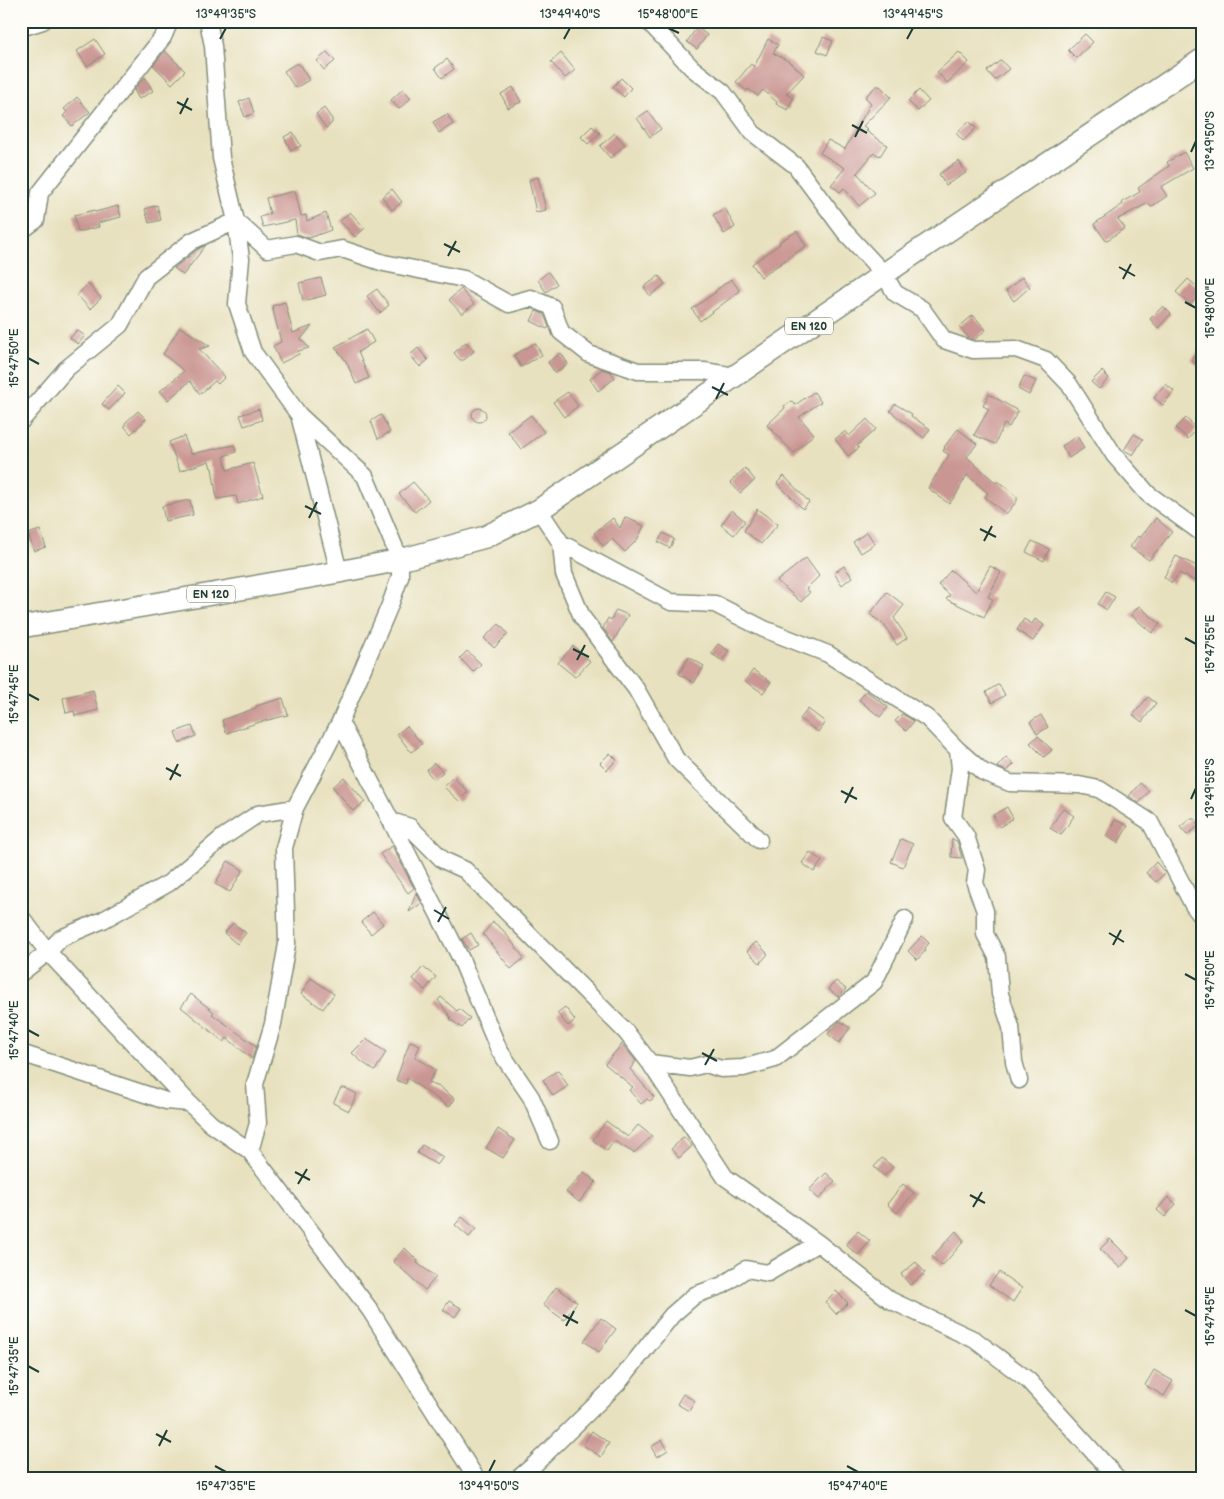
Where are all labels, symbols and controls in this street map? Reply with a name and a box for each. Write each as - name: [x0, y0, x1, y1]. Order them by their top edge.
- text: 13°49'35"S: [196, 7, 256, 22]
- text: 13°49'40"S: [540, 7, 600, 22]
- text: 15°48'00"E: [638, 7, 698, 22]
- text: 13°49'45"S: [883, 7, 943, 22]
- text: 13°49'50"S: [1203, 111, 1218, 171]
- text: 15°48'00"E: [1203, 278, 1218, 338]
- road number: EN 120: [785, 318, 833, 334]
- text: 15°47'50"E: [7, 328, 22, 388]
- road number: EN 120: [187, 586, 235, 602]
- text: 15°47'55"E: [1203, 614, 1218, 673]
- text: 15°47'45"E: [7, 664, 22, 724]
- text: 13°49'55"S: [1203, 758, 1218, 818]
- text: 15°47'50"E: [1203, 950, 1218, 1010]
- text: 15°47'40"E: [7, 1000, 22, 1060]
- text: 15°47'45"E: [1203, 1286, 1218, 1346]
- text: 15°47'35"E: [7, 1336, 22, 1396]
- text: 15°47'35"E: [196, 1479, 256, 1494]
- text: 13°49'50"S: [459, 1479, 519, 1494]
- text: 15°47'40"E: [828, 1479, 888, 1494]

